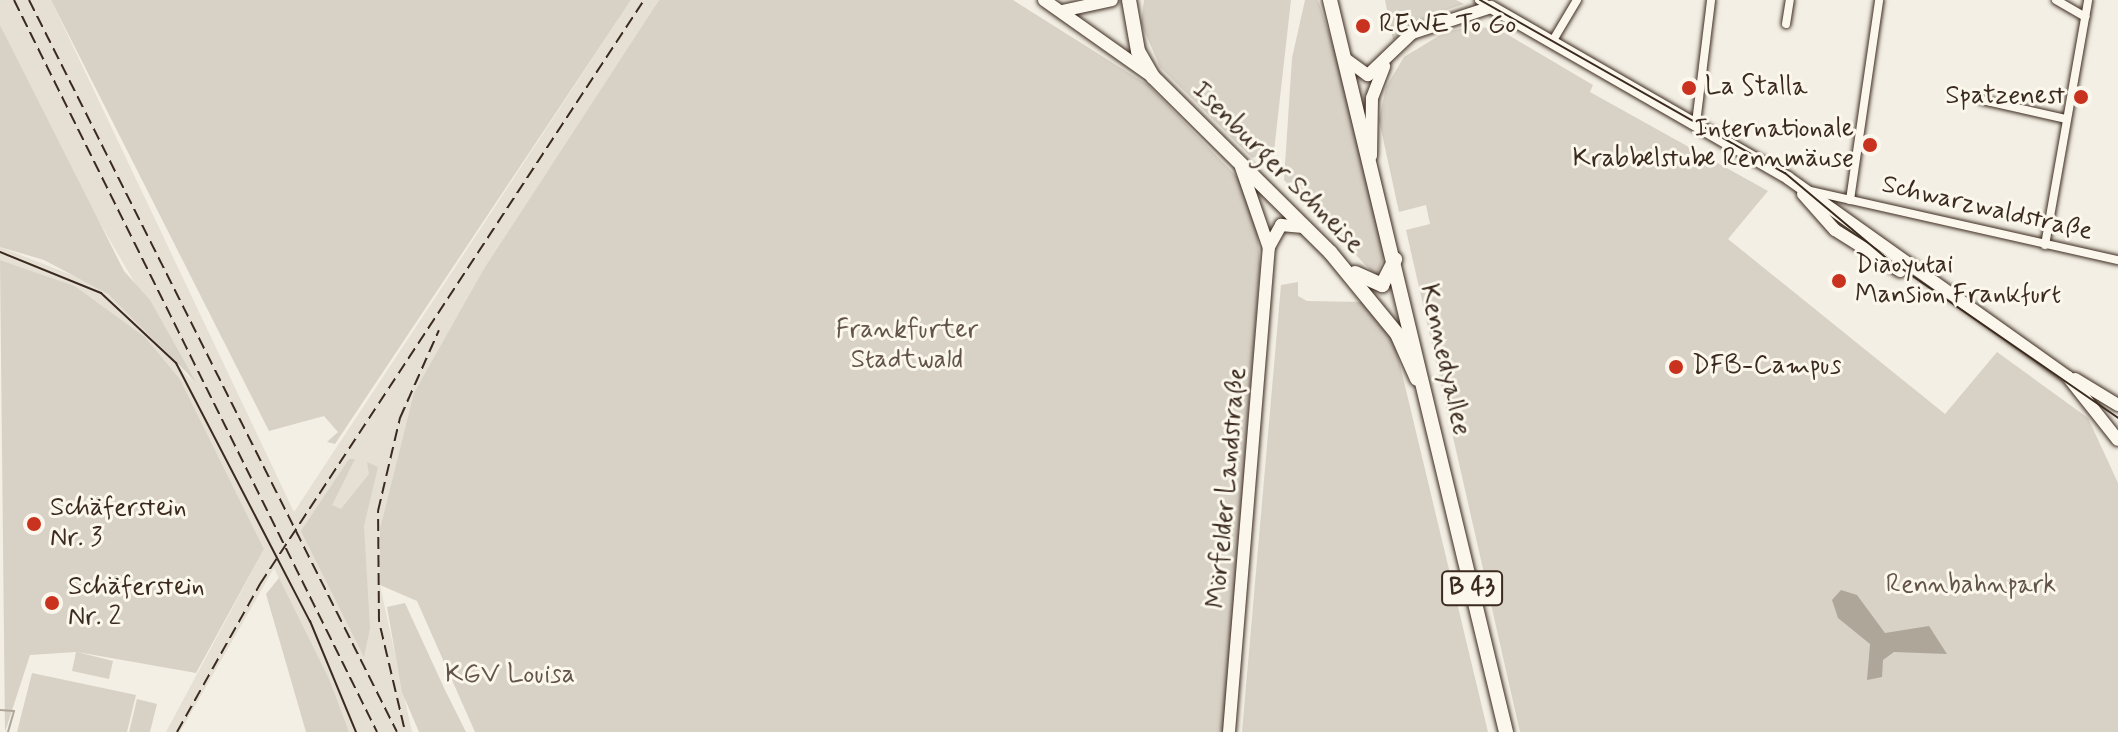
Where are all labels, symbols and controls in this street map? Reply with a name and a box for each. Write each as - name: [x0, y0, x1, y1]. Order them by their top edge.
- place label: REWE To Go: [1379, 10, 1515, 42]
- marker: REWE To Go: [1354, 17, 1372, 35]
- place label: La Stalla: [1705, 72, 1803, 104]
- street label: Isenburger Schneise: [1185, 76, 1369, 260]
- marker: La Stalla: [1680, 79, 1698, 97]
- place label: Spatzenest: [1945, 81, 2065, 113]
- marker: Spatzenest: [2072, 88, 2090, 106]
- place label: Internationale Krabbelstube Rennmäuse: [1573, 114, 1854, 176]
- marker: Internationale Krabbelstube Rennmäuse: [1861, 136, 1879, 154]
- street label: Schwarzwaldstraße: [1879, 170, 2095, 248]
- place label: Diaoyutai Mansion Frankfurt: [1855, 250, 2072, 312]
- marker: Diaoyutai Mansion Frankfurt: [1830, 272, 1848, 290]
- street label: Kennedyallee: [1411, 281, 1477, 439]
- park label: Frankfurter Stadtwald: [836, 315, 978, 376]
- place label: DFB-Campus: [1692, 351, 1841, 383]
- marker: DFB-Campus: [1667, 358, 1685, 376]
- street label: Mörfelder Landstraße: [1202, 366, 1254, 610]
- place label: Schäferstein Nr. 3: [50, 493, 187, 554]
- marker: Schäferstein Nr. 3: [25, 515, 43, 533]
- road number: B 43: [1440, 568, 1504, 608]
- park label: Rennbahnpark: [1886, 570, 2056, 602]
- place label: Schäferstein Nr. 2: [68, 572, 205, 634]
- marker: Schäferstein Nr. 2: [43, 594, 61, 612]
- park label: KGV Louisa: [445, 660, 575, 692]

